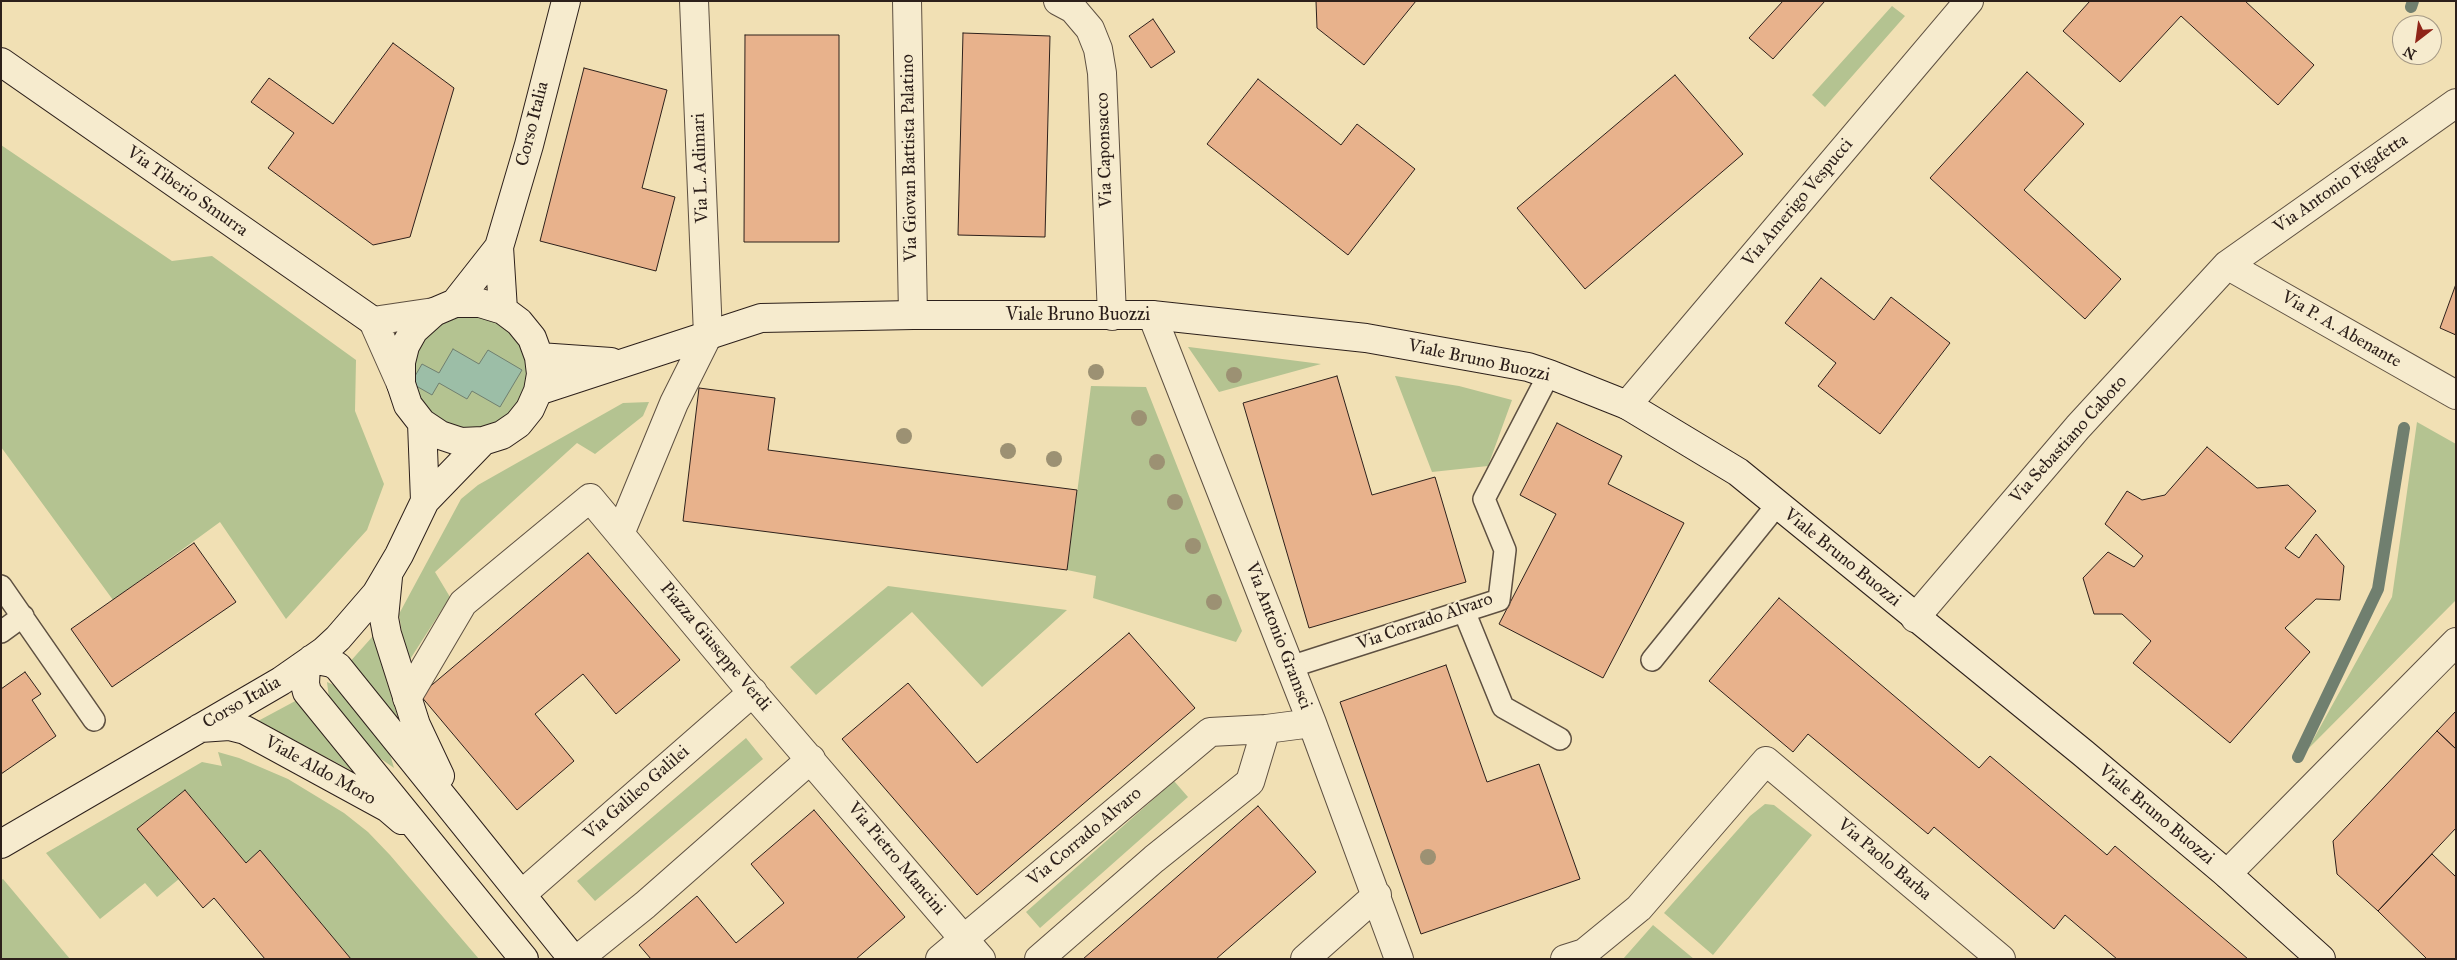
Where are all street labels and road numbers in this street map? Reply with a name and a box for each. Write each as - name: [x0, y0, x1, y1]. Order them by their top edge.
- street label: Via Giovan Battista Palatino: [897, 54, 923, 262]
- street label: Corso Italia: [512, 79, 554, 169]
- street label: Via Caponsacco: [1092, 92, 1118, 208]
- street label: Via L. Adimari: [688, 113, 714, 223]
- street label: Via Antonio Pigafetta: [2270, 130, 2412, 238]
- street label: Via Amerigo Vespucci: [1738, 134, 1858, 272]
- street label: Via Tiberio Smurra: [122, 142, 252, 242]
- street label: Via P. A. Abenante: [2277, 287, 2405, 373]
- street label: Viale Bruno Buozzi: [1006, 305, 1150, 327]
- street label: Viale Bruno Buozzi: [1406, 335, 1552, 387]
- street label: Via Sebastiano Caboto: [2006, 372, 2132, 508]
- street label: Viale Bruno Buozzi: [1779, 504, 1905, 612]
- street label: Via Antonio Gramsci: [1240, 559, 1316, 713]
- street label: Piazza Giuseppe Verdi: [655, 578, 775, 716]
- street label: Via Corrado Alvaro: [1354, 589, 1496, 655]
- street label: Corso Italia: [199, 672, 285, 734]
- street label: Viale Aldo Moro: [261, 732, 379, 810]
- street label: Via Galileo Galilei: [580, 741, 694, 845]
- street label: Viale Bruno Buozzi: [2094, 760, 2218, 870]
- street label: Via Corrado Alvaro: [1024, 783, 1146, 891]
- street label: Via Pietro Mancini: [842, 798, 950, 920]
- street label: Via Paolo Barba: [1833, 814, 1935, 906]

